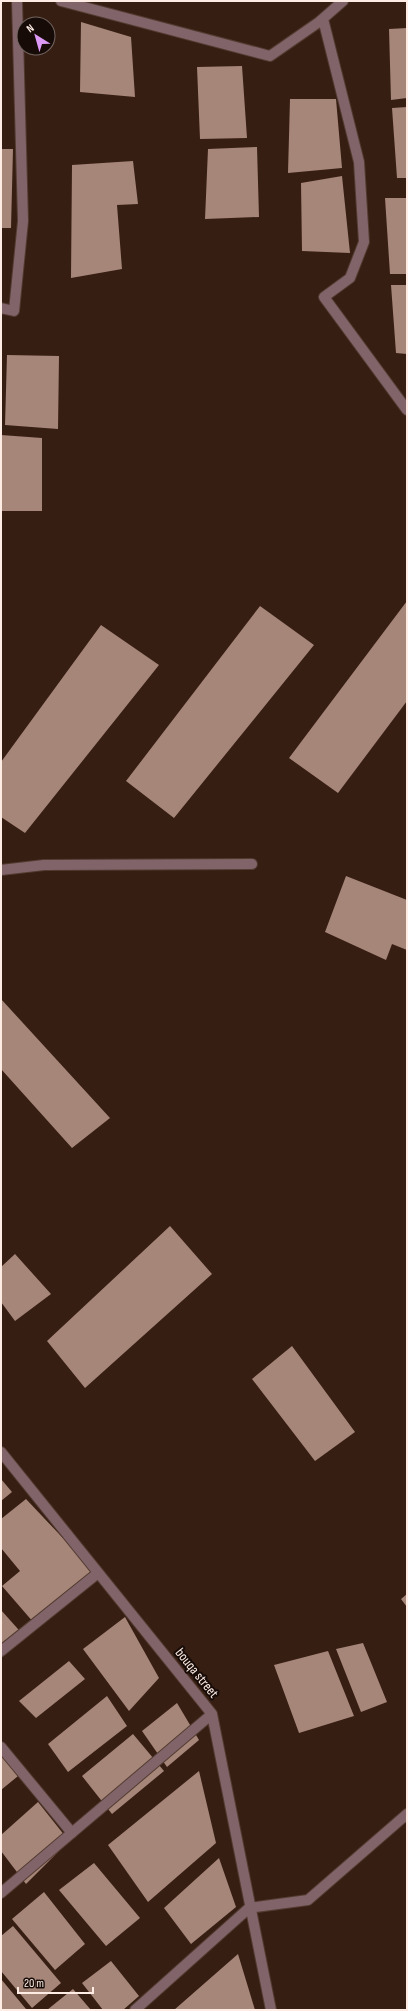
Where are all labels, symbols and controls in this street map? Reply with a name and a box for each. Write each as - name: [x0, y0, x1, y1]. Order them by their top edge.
- north arrow: [16, 16, 56, 56]
- text: N: [24, 21, 37, 35]
- street label: bouqa street: [172, 1645, 222, 1701]
- scale bar: [18, 1969, 93, 1995]
- text: 20 m: [24, 1976, 44, 1991]

